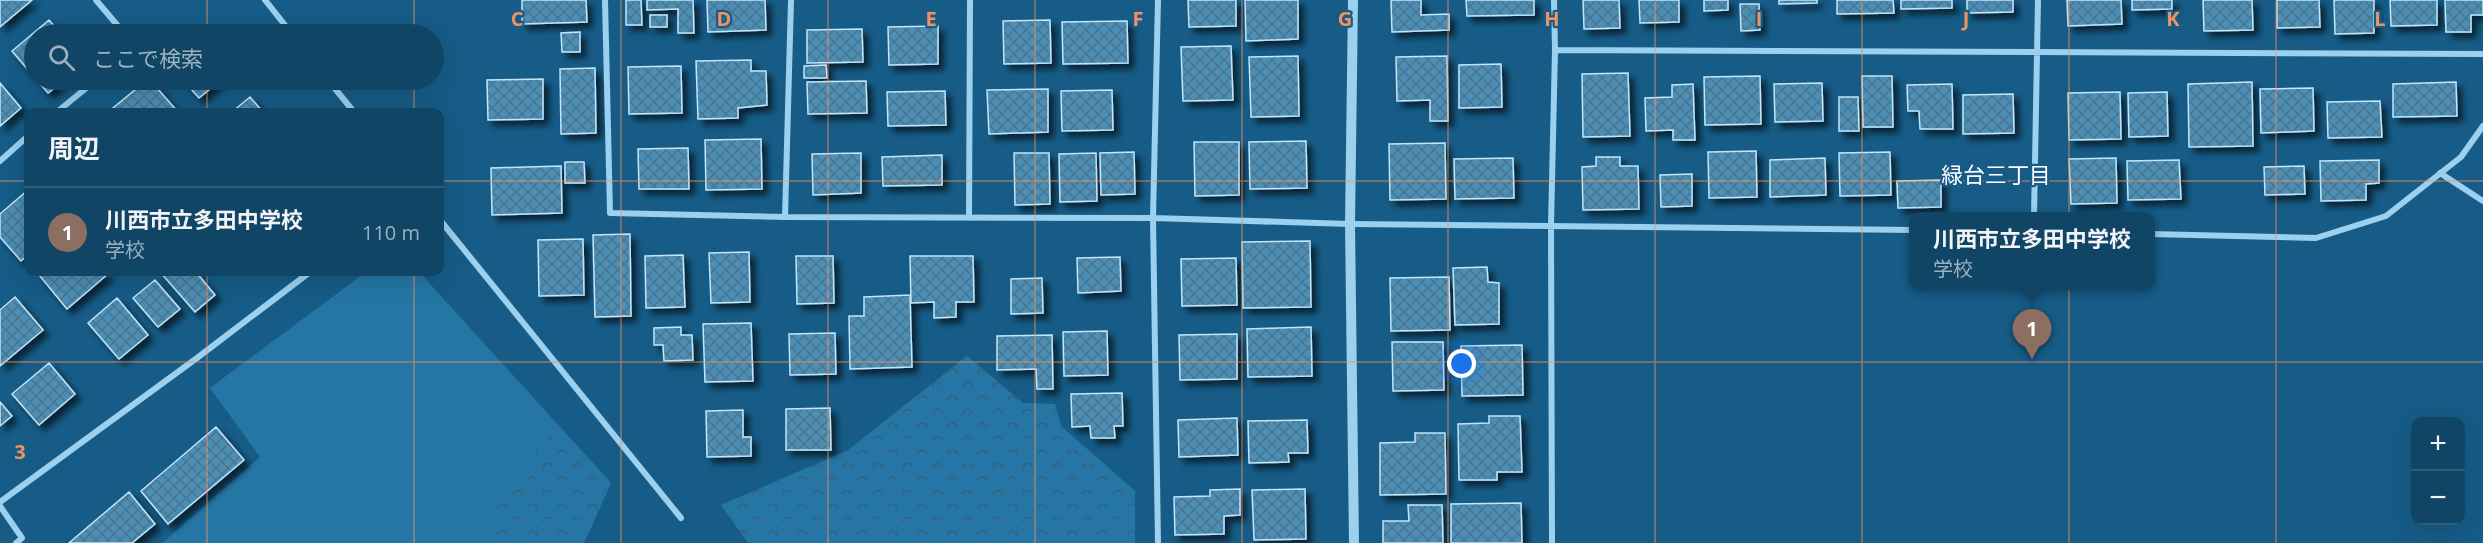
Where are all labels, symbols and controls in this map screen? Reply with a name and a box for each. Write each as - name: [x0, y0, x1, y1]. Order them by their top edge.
- text: C: [511, 5, 524, 32]
- text: D: [717, 5, 731, 32]
- text: E: [925, 5, 937, 32]
- text: F: [1133, 5, 1143, 32]
- text: G: [1338, 5, 1352, 32]
- text: H: [1544, 5, 1560, 32]
- text: I: [1756, 5, 1762, 32]
- text: J: [1961, 5, 1969, 32]
- text: K: [2166, 5, 2180, 32]
- text: L: [2374, 5, 2386, 32]
- search box: [24, 24, 444, 90]
- icon: search: [45, 41, 78, 74]
- text: ここで検索: [93, 43, 203, 73]
- text: 周辺: [48, 130, 100, 166]
- district label: 緑台三丁目: [1941, 159, 2051, 189]
- text: 川西市立多田中学校: [105, 204, 303, 234]
- popup: [1909, 212, 2155, 290]
- text: 1: [62, 219, 73, 246]
- text: 110 m: [362, 219, 420, 246]
- text: 川西市立多田中学校: [1933, 223, 2131, 253]
- text: 学校: [105, 236, 145, 263]
- text: 学校: [1933, 255, 1973, 282]
- pin: 1: [2012, 310, 2052, 359]
- your location: [1447, 349, 1476, 378]
- map controls: [2411, 417, 2465, 525]
- button: +: [2411, 417, 2465, 471]
- text: 3: [14, 438, 26, 465]
- button: −: [2411, 471, 2465, 525]

